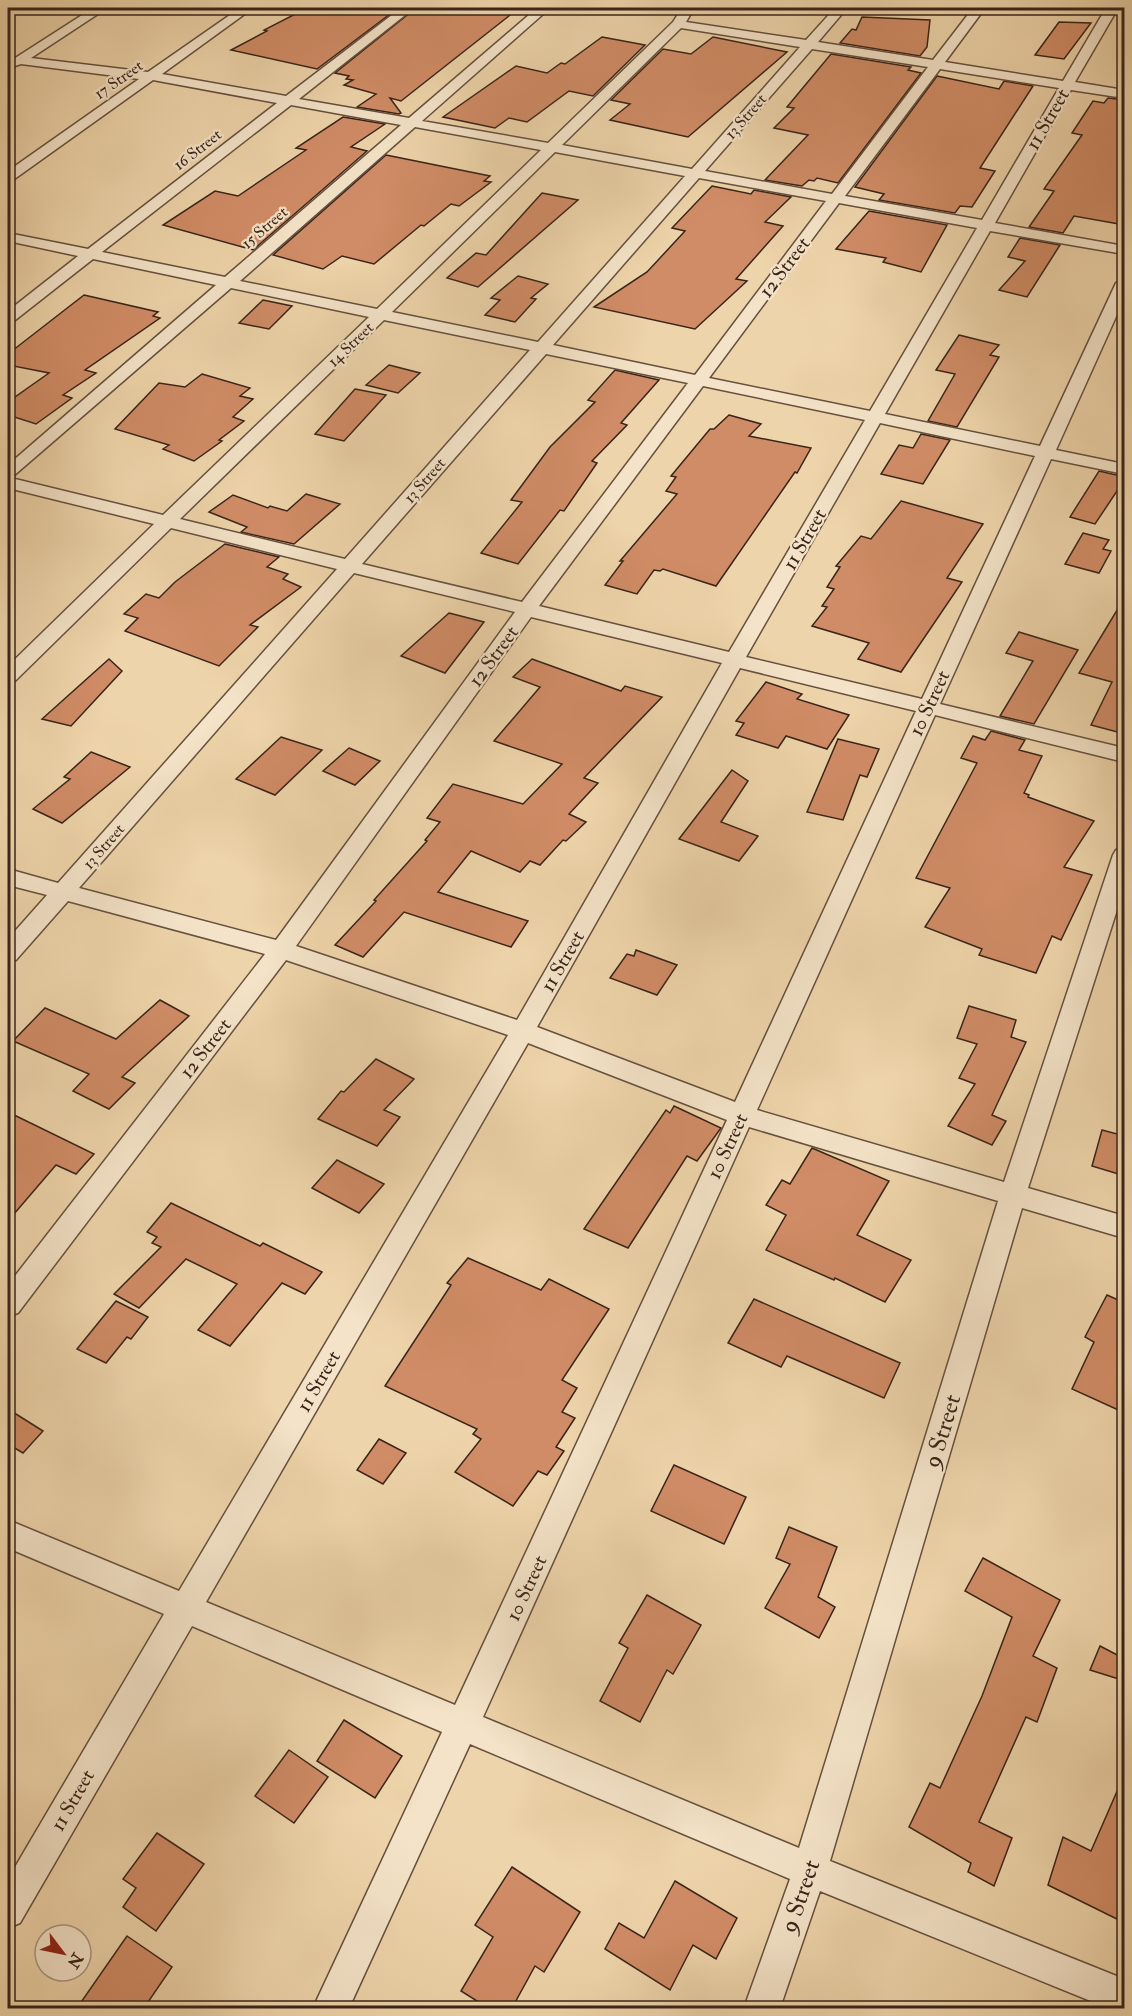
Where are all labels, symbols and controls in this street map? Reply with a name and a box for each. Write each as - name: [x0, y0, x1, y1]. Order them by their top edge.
- street label: 17 Street: [90, 56, 147, 104]
- street label: 11 Street: [1020, 84, 1075, 154]
- street label: 13 Street: [721, 90, 771, 144]
- street label: 16 Street: [170, 125, 226, 175]
- street label: 15 Street: [237, 202, 292, 253]
- street label: 12 Street: [753, 232, 816, 303]
- street label: 14 Street: [324, 318, 378, 371]
- street label: 13 Street: [400, 454, 450, 508]
- street label: 11 Street: [777, 504, 832, 574]
- street label: 12 Street: [463, 620, 524, 692]
- street label: 10 Street: [903, 666, 956, 740]
- street label: 13 Street: [79, 820, 129, 874]
- street label: 11 Street: [535, 926, 590, 996]
- street label: 12 Street: [174, 1013, 237, 1083]
- street label: 10 Street: [701, 1109, 754, 1183]
- street label: 11 Street: [291, 1346, 346, 1416]
- street label: 9 Street: [916, 1390, 968, 1474]
- street label: 10 Street: [500, 1551, 553, 1625]
- street label: 11 Street: [45, 1765, 100, 1835]
- street label: 9 Street: [773, 1855, 827, 1939]
- north arrow: [33, 1923, 93, 1983]
- text: N: [62, 1948, 88, 1972]

